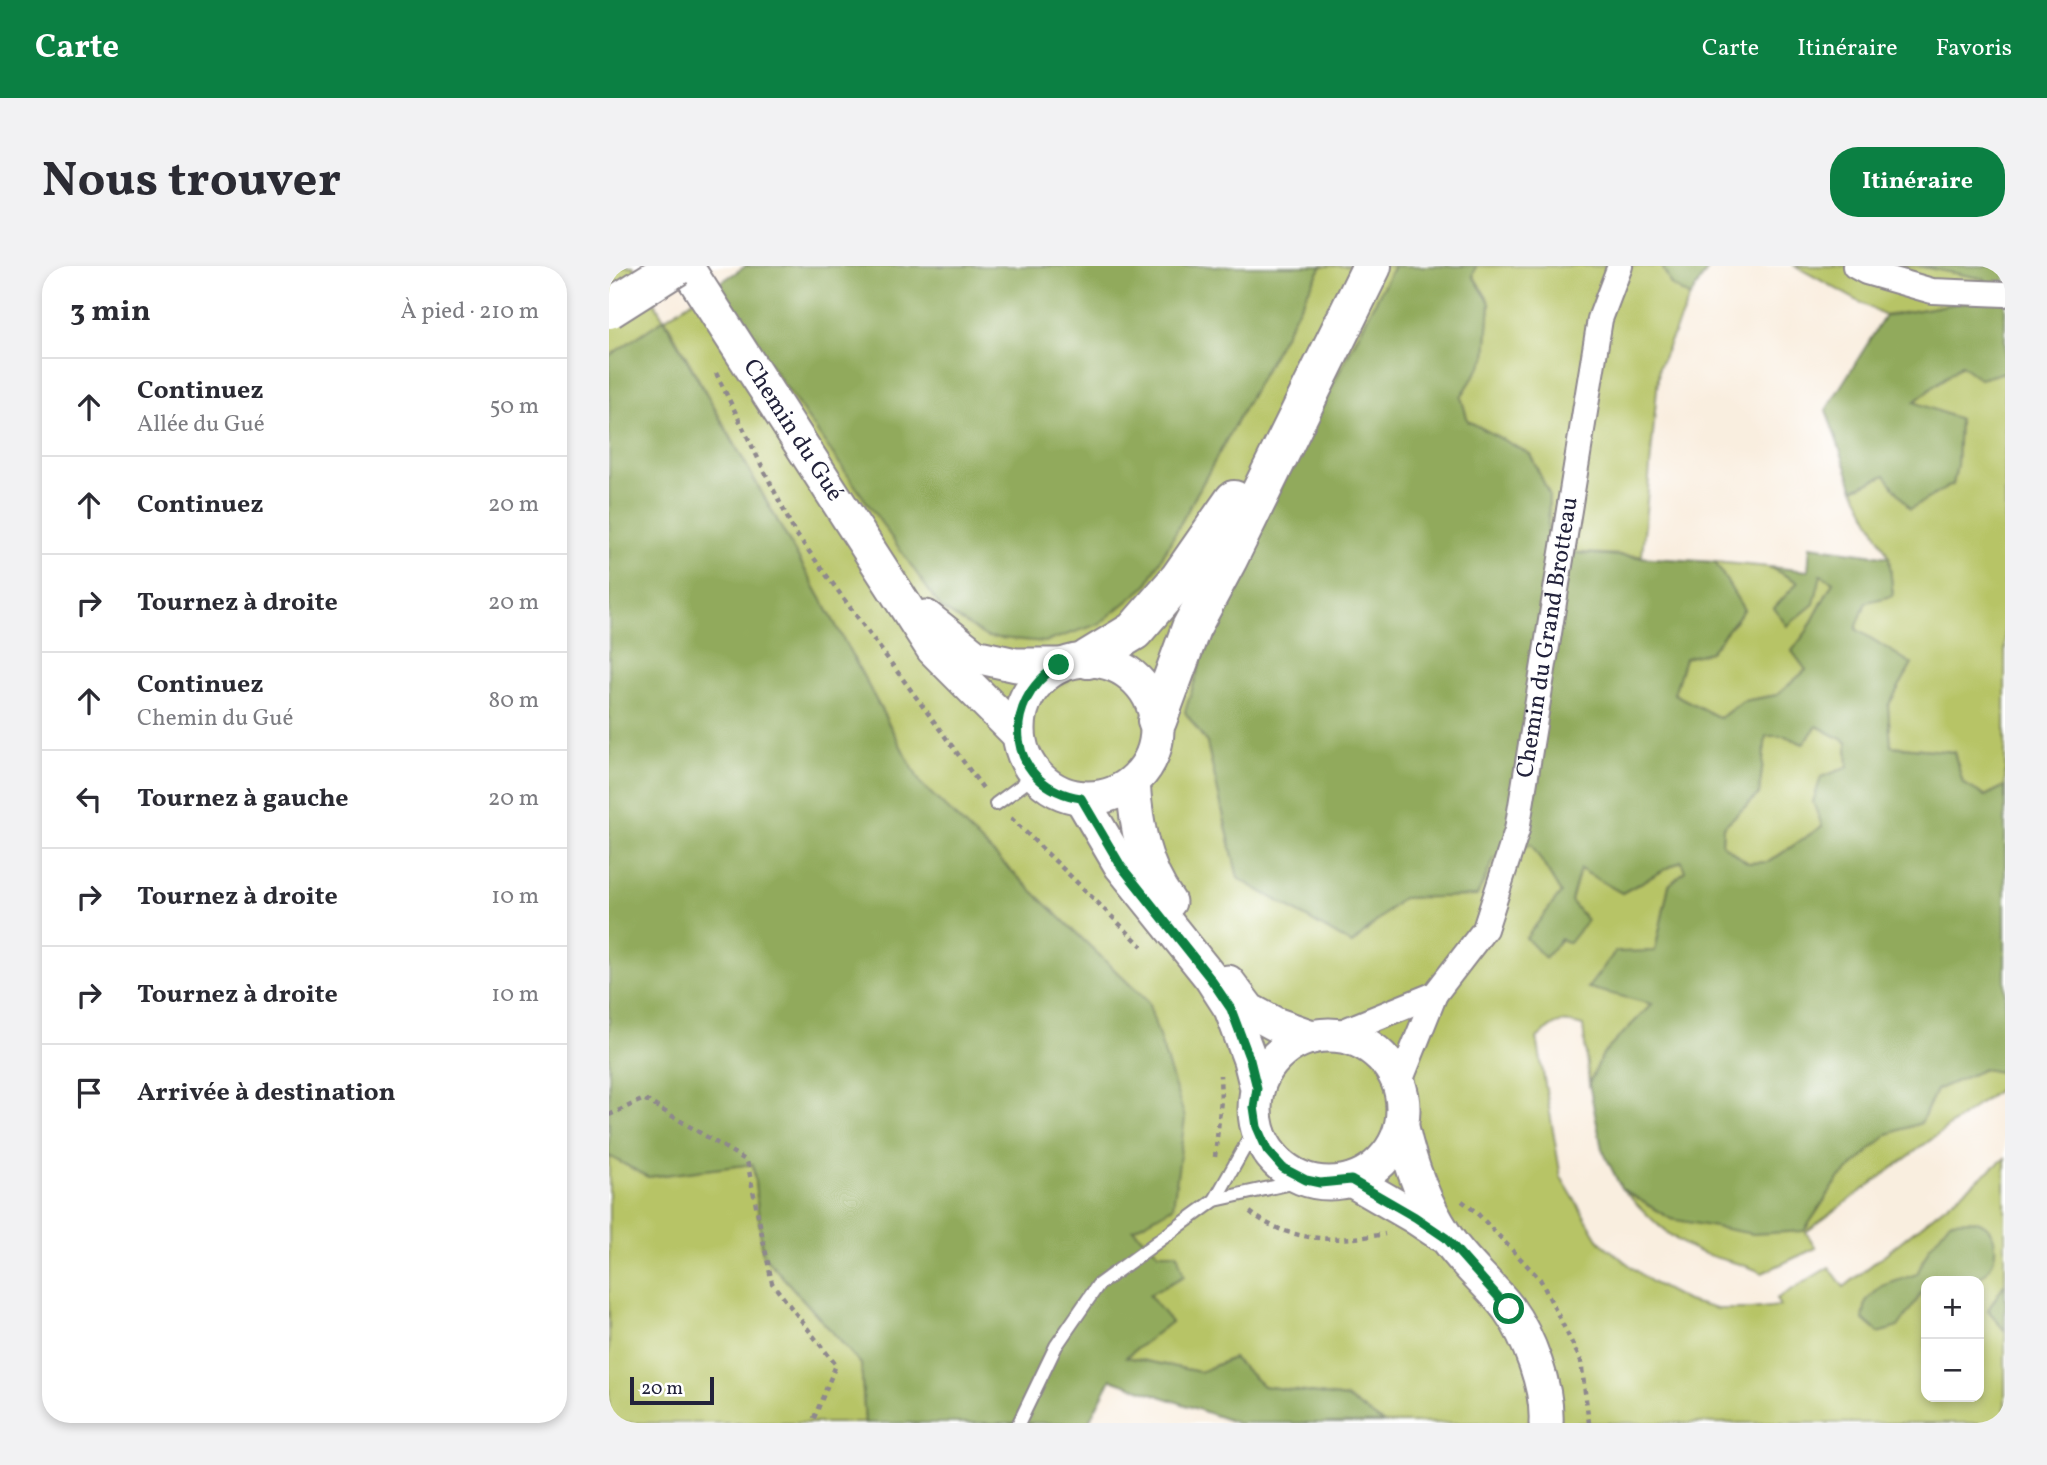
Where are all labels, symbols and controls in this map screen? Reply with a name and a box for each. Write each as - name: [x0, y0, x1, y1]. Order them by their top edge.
- text: Carte: [35, 26, 119, 72]
- text: Carte: [1702, 32, 1759, 66]
- text: Itinéraire: [1797, 32, 1898, 66]
- text: Favoris: [1936, 32, 2012, 66]
- button: Itinéraire: [1830, 147, 2005, 217]
- text: Nous trouver: [42, 148, 341, 217]
- text: 3 min: [70, 291, 151, 333]
- text: À pied · 210 m: [400, 296, 539, 328]
- street label: Chemin du Gué: [734, 353, 851, 509]
- text: Continuez: [137, 373, 263, 409]
- icon: ahead: [70, 388, 108, 426]
- text: 50 m: [490, 391, 539, 423]
- text: Allée du Gué: [137, 409, 265, 441]
- icon: ahead: [70, 486, 108, 524]
- text: Continuez: [137, 487, 263, 523]
- text: 20 m: [488, 489, 539, 521]
- street label: Chemin du Grand Brotteau: [1509, 495, 1588, 781]
- icon: right: [70, 584, 108, 622]
- text: Tournez à droite: [137, 585, 338, 621]
- text: 20 m: [488, 587, 539, 619]
- route end: [1043, 649, 1074, 680]
- text: Continuez: [137, 667, 263, 703]
- icon: ahead: [70, 682, 108, 720]
- text: 80 m: [489, 685, 539, 717]
- text: Chemin du Gué: [137, 703, 293, 735]
- icon: left: [70, 780, 108, 818]
- text: Tournez à gauche: [137, 781, 349, 817]
- text: 20 m: [488, 783, 539, 815]
- icon: right: [70, 878, 108, 916]
- text: Tournez à droite: [137, 879, 338, 915]
- text: 10 m: [491, 881, 539, 913]
- icon: right: [70, 976, 108, 1014]
- text: Tournez à droite: [137, 977, 338, 1013]
- text: 10 m: [491, 979, 539, 1011]
- icon: arrive: [70, 1074, 108, 1112]
- text: Arrivée à destination: [137, 1075, 396, 1111]
- map controls: [1921, 1276, 1984, 1402]
- button: +: [1921, 1276, 1984, 1339]
- route start: [1493, 1293, 1524, 1324]
- button: −: [1921, 1339, 1984, 1402]
- scale bar: [630, 1374, 714, 1406]
- text: 20 m: [641, 1376, 683, 1402]

